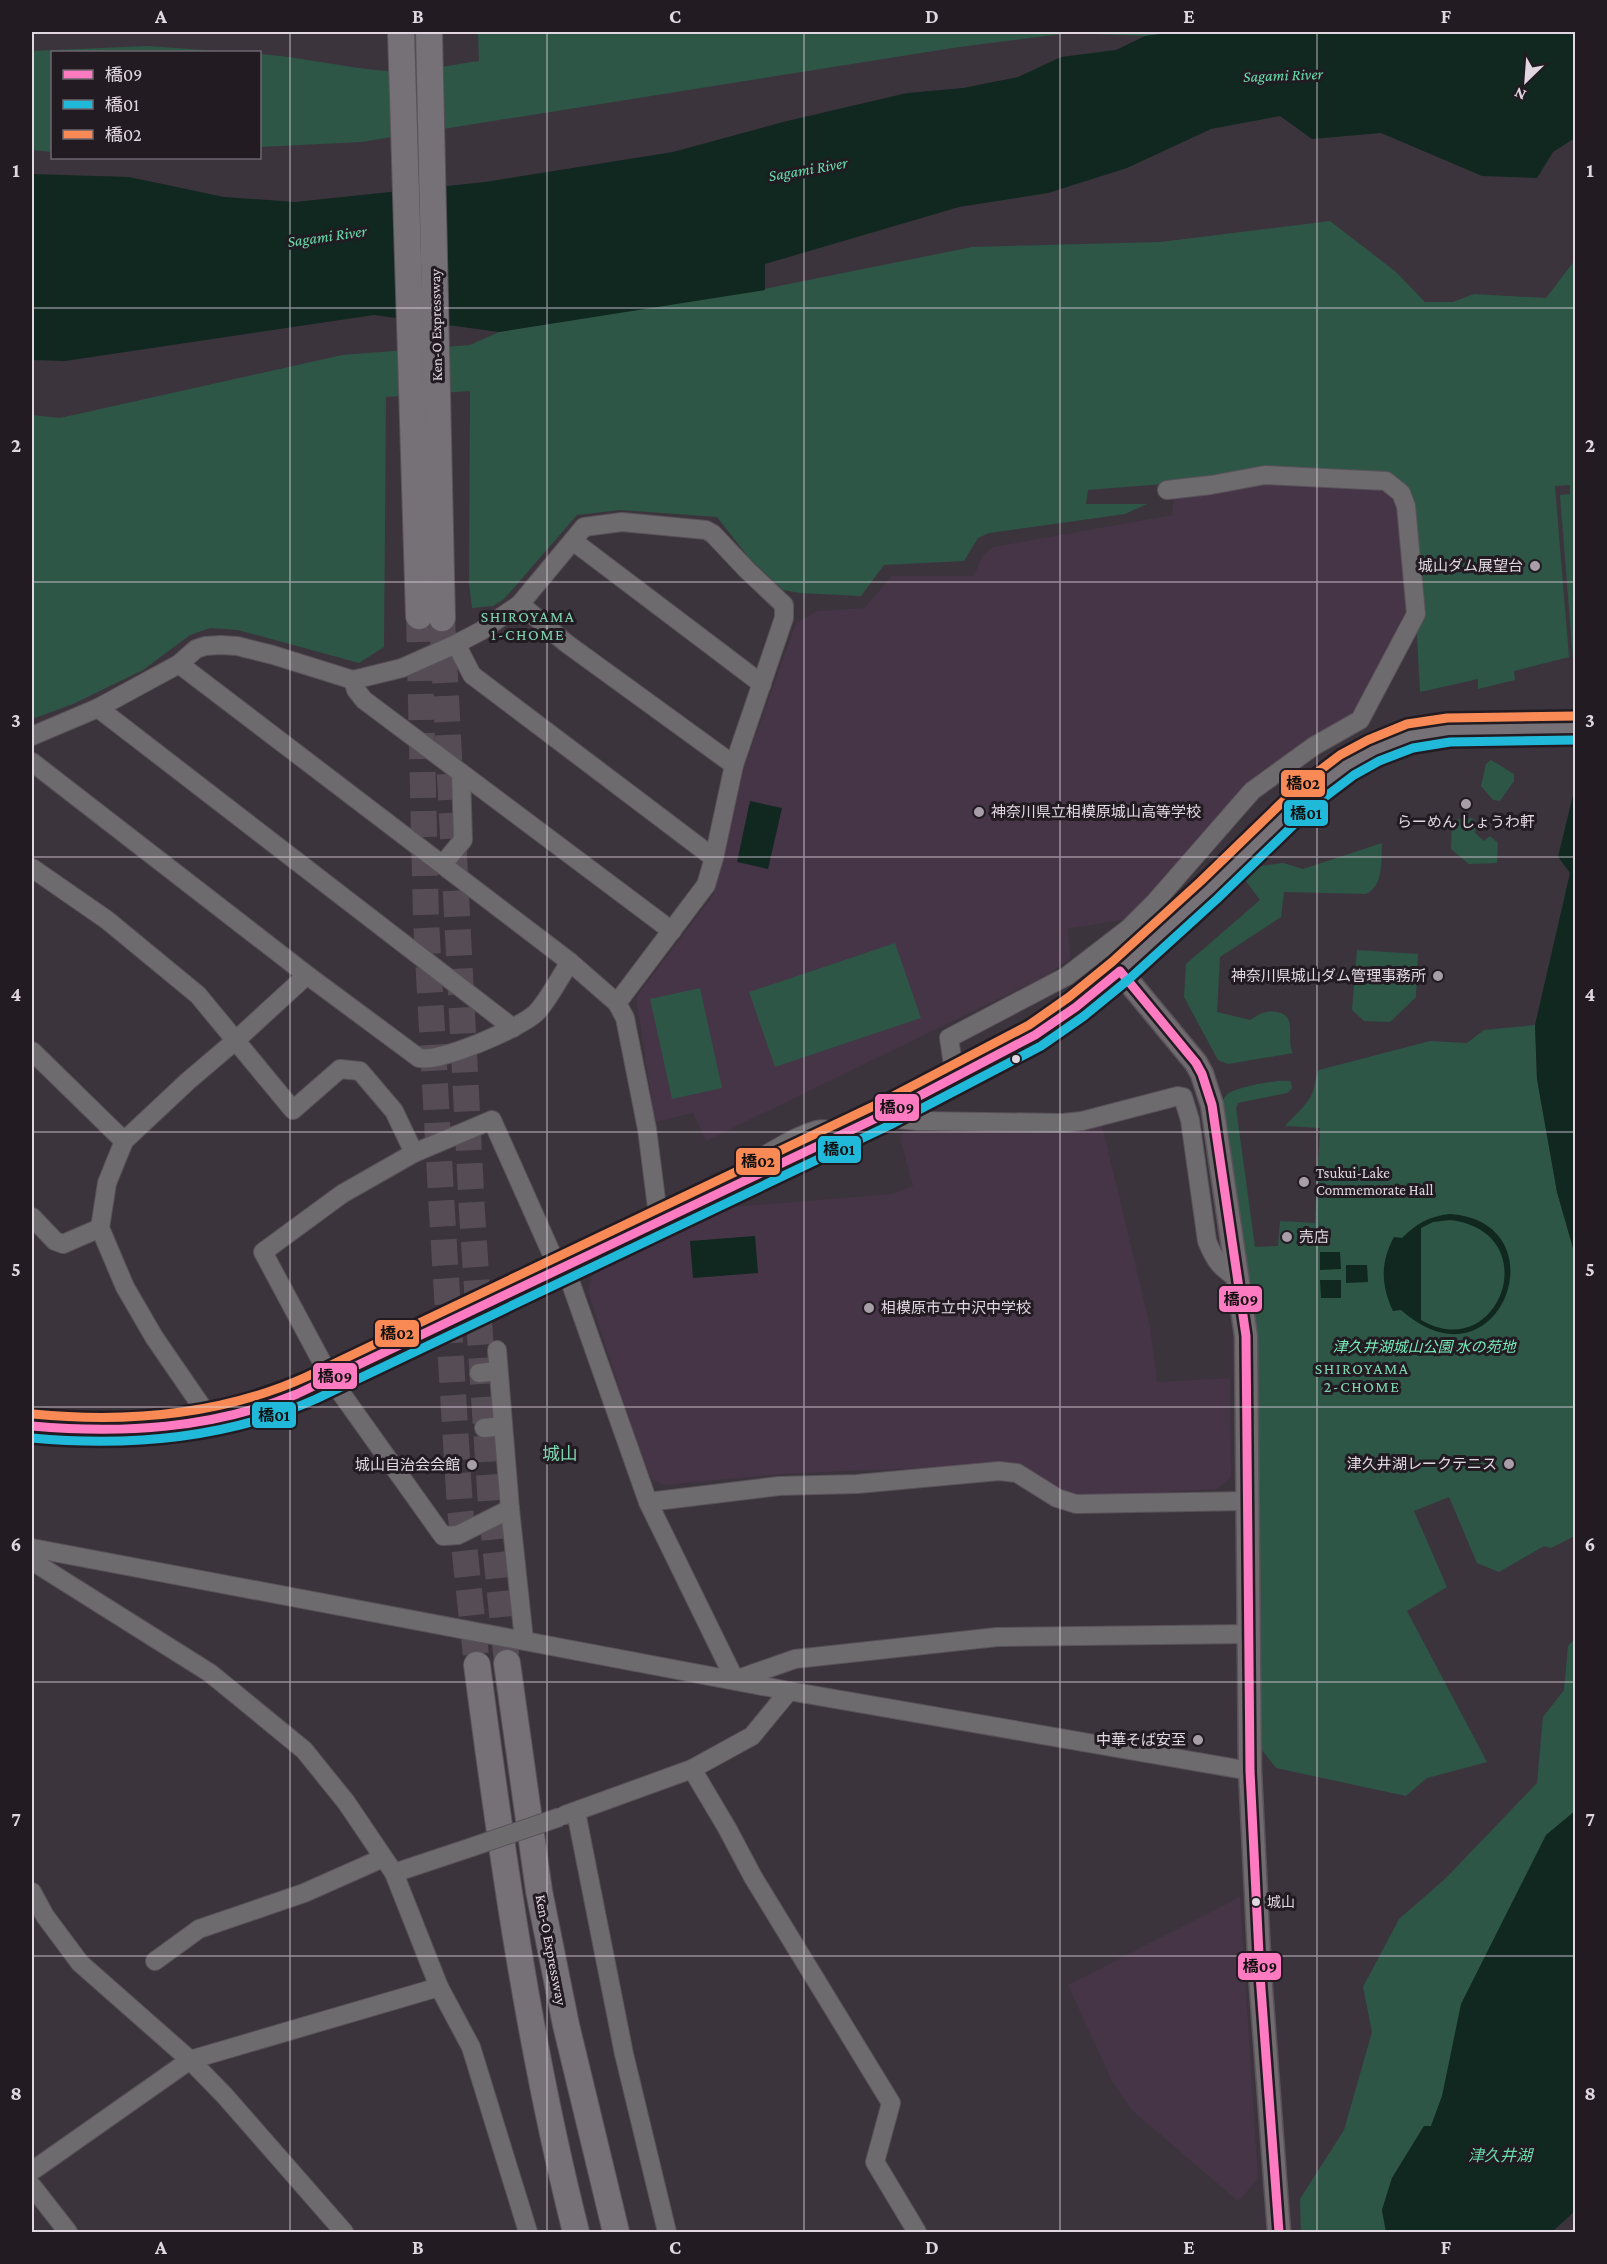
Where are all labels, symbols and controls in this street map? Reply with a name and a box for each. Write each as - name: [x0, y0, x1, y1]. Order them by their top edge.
- text: A: [154, 5, 168, 27]
- text: B: [412, 5, 424, 27]
- text: C: [669, 5, 681, 27]
- text: D: [925, 5, 939, 27]
- text: E: [1183, 5, 1195, 27]
- text: F: [1441, 5, 1452, 27]
- legend: [51, 51, 261, 159]
- north arrow: [1496, 51, 1556, 111]
- text: 橋09: [105, 65, 142, 85]
- water label: Sagami River: [1243, 65, 1324, 86]
- text: N: [1511, 84, 1528, 104]
- text: 橋01: [105, 95, 139, 115]
- text: 橋02: [105, 125, 142, 145]
- water label: Sagami River: [767, 154, 849, 185]
- text: 1: [12, 159, 20, 181]
- text: 1: [1586, 159, 1594, 181]
- water label: Sagami River: [286, 222, 368, 251]
- street label: Ken-O Expressway: [427, 269, 446, 381]
- text: 2: [11, 434, 21, 456]
- text: 2: [1585, 434, 1595, 456]
- place label: 城山ダム展望台: [1418, 558, 1523, 574]
- marker: 城山ダム展望台: [1528, 559, 1542, 573]
- district label: SHIROYAMA 1-CHOME: [481, 608, 575, 643]
- text: 3: [11, 709, 21, 731]
- text: 3: [1585, 709, 1595, 731]
- line badge: 橋02: [1280, 769, 1326, 798]
- text: 橋02: [1286, 775, 1320, 792]
- marker: らーめん しょうわ軒: [1459, 797, 1473, 811]
- line badge: 橋01: [1283, 799, 1329, 827]
- place label: 神奈川県立相模原城山高等学校: [991, 804, 1201, 820]
- marker: 神奈川県立相模原城山高等学校: [972, 805, 986, 819]
- text: 橋01: [1290, 805, 1322, 822]
- place label: らーめん しょうわ軒: [1397, 814, 1535, 830]
- place label: 神奈川県城山ダム管理事務所: [1231, 968, 1426, 984]
- marker: 神奈川県城山ダム管理事務所: [1431, 969, 1445, 983]
- text: 4: [11, 983, 22, 1005]
- text: 4: [1585, 983, 1596, 1005]
- unlabelled marker: [1010, 1053, 1022, 1065]
- line badge: 橋09: [874, 1093, 920, 1122]
- text: 橋09: [880, 1099, 914, 1116]
- line badge: 橋01: [817, 1135, 862, 1164]
- text: 橋01: [823, 1141, 855, 1158]
- line badge: 橋02: [735, 1147, 781, 1176]
- text: 橋02: [741, 1153, 775, 1170]
- place label: Tsukui-Lake Commemorate Hall: [1316, 1165, 1433, 1198]
- marker: Tsukui-Lake Commemorate Hall: [1297, 1175, 1311, 1189]
- place label: 売店: [1299, 1229, 1329, 1245]
- marker: 売店: [1280, 1230, 1294, 1244]
- text: 5: [11, 1258, 21, 1280]
- text: 5: [1585, 1258, 1595, 1280]
- line badge: 橋09: [1218, 1285, 1263, 1313]
- text: 橋09: [1224, 1291, 1258, 1308]
- place label: 相模原市立中沢中学校: [881, 1300, 1031, 1316]
- marker: 相模原市立中沢中学校: [862, 1301, 876, 1315]
- line badge: 橋02: [374, 1319, 420, 1348]
- text: 橋02: [380, 1325, 414, 1342]
- park label: 津久井湖城山公園 水の苑地: [1333, 1339, 1517, 1355]
- district label: SHIROYAMA 2-CHOME: [1315, 1360, 1409, 1395]
- line badge: 橋09: [312, 1362, 358, 1390]
- text: 橋09: [318, 1368, 352, 1385]
- line badge: 橋01: [251, 1401, 297, 1429]
- text: 橋01: [258, 1407, 290, 1424]
- district label: 城山: [542, 1444, 578, 1464]
- place label: 津久井湖レークテニス: [1347, 1455, 1497, 1472]
- place label: 城山自治会会館: [355, 1457, 460, 1473]
- marker: 津久井湖レークテニス: [1502, 1457, 1516, 1471]
- marker: 城山自治会会館: [465, 1458, 479, 1472]
- text: 6: [11, 1533, 21, 1555]
- text: 6: [1585, 1533, 1595, 1555]
- place label: 中華そば安至: [1096, 1732, 1186, 1748]
- marker: 中華そば安至: [1191, 1733, 1205, 1747]
- text: 7: [11, 1808, 21, 1830]
- text: 7: [1585, 1808, 1595, 1830]
- street label: Ken-O Expressway: [531, 1893, 570, 2007]
- place label: 城山: [1267, 1894, 1295, 1910]
- marker: 城山: [1250, 1896, 1262, 1908]
- line badge: 橋09: [1237, 1952, 1282, 1981]
- text: 橋09: [1243, 1958, 1277, 1975]
- text: 8: [10, 2082, 22, 2104]
- text: 8: [1584, 2082, 1596, 2104]
- water label: 津久井湖: [1468, 2147, 1535, 2164]
- text: A: [154, 2236, 168, 2258]
- text: B: [412, 2236, 424, 2258]
- text: C: [669, 2236, 681, 2258]
- text: D: [925, 2236, 939, 2258]
- text: E: [1183, 2236, 1195, 2258]
- text: F: [1441, 2236, 1452, 2258]

